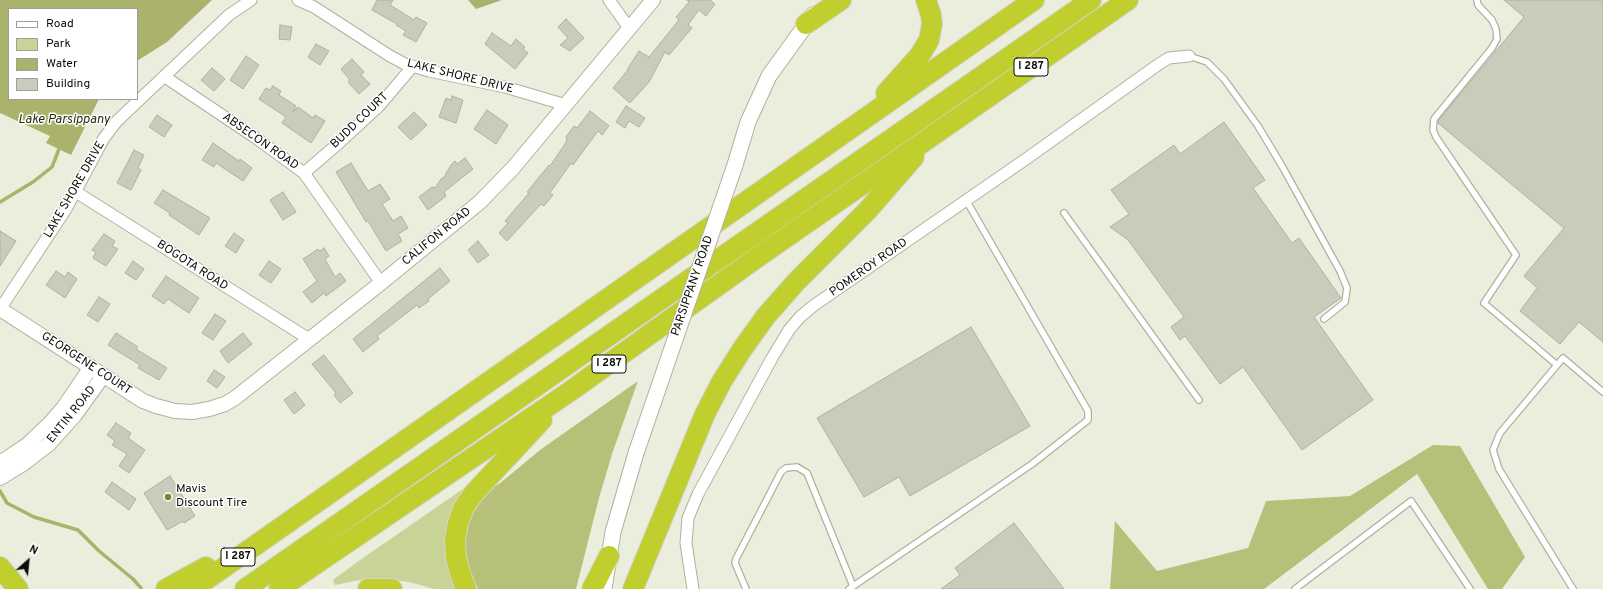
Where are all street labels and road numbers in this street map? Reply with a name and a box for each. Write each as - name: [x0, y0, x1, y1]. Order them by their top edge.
- street label: LAKE SHORE DRIVE: [405, 57, 515, 97]
- road number: I 287: [1014, 58, 1048, 76]
- street label: BUDD COURT: [328, 90, 392, 152]
- street label: ABSECON ROAD: [219, 110, 301, 174]
- street label: LAKE SHORE DRIVE: [41, 139, 109, 241]
- street label: CALIFON ROAD: [400, 205, 474, 269]
- street label: PARSIPPANY ROAD: [669, 234, 717, 338]
- street label: POMEROY ROAD: [827, 236, 911, 300]
- street label: BOGOTA ROAD: [154, 238, 230, 294]
- street label: GEORGENE COURT: [38, 329, 134, 399]
- road number: I 287: [592, 355, 626, 373]
- street label: ENTIN ROAD: [45, 383, 99, 447]
- road number: I 287: [221, 548, 255, 566]

